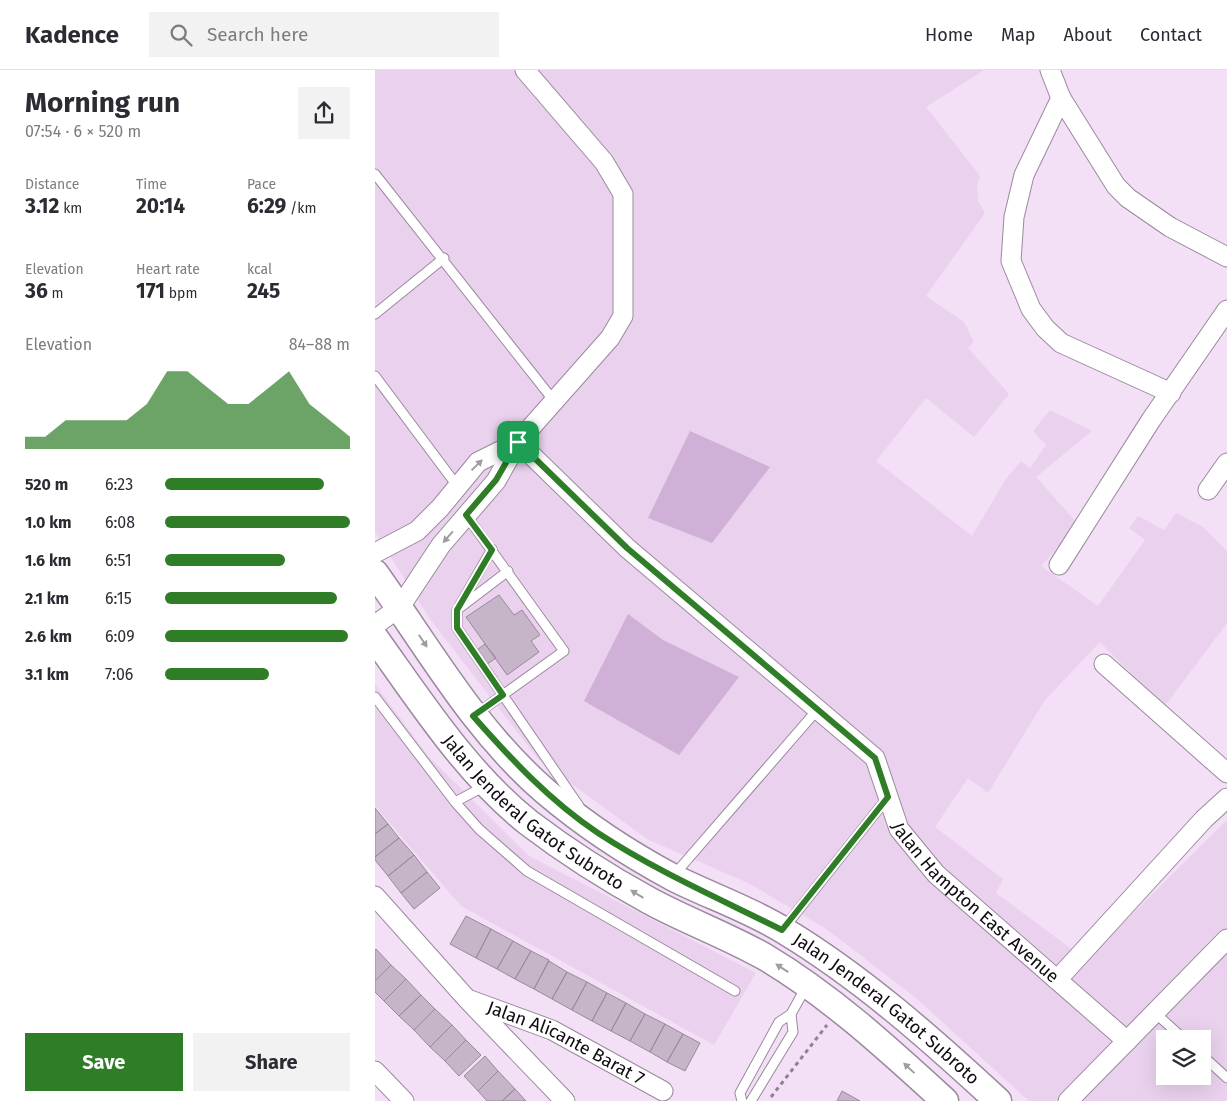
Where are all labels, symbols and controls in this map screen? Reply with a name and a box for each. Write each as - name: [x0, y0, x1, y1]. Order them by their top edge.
- search box: [149, 12, 499, 57]
- text: Kadence: [25, 21, 119, 49]
- icon: search: [167, 21, 195, 49]
- text: Search here: [207, 23, 308, 46]
- text: Home: [925, 24, 973, 46]
- text: Map: [1001, 24, 1035, 46]
- text: About: [1063, 24, 1112, 46]
- text: Contact: [1140, 24, 1202, 46]
- text: Morning run: [25, 86, 180, 119]
- button: share: [298, 87, 350, 139]
- text: 07:54 · 6 × 520 m: [25, 122, 141, 141]
- text: Distance: [25, 176, 79, 193]
- text: Time: [136, 176, 167, 193]
- text: Pace: [247, 176, 276, 193]
- text: 3.12: [25, 193, 59, 219]
- text: 20:14: [136, 193, 185, 219]
- text: 6:29: [247, 193, 286, 219]
- text: km: [59, 200, 82, 217]
- text: /km: [286, 200, 316, 217]
- text: Elevation: [25, 261, 84, 278]
- text: Heart rate: [136, 261, 200, 278]
- text: kcal: [247, 261, 272, 278]
- text: 36: [25, 278, 48, 304]
- text: 171: [136, 278, 165, 304]
- text: 245: [247, 278, 280, 304]
- text: m: [48, 285, 63, 302]
- text: bpm: [165, 285, 197, 302]
- text: Elevation: [25, 335, 92, 354]
- text: 84–88 m: [289, 335, 350, 354]
- pin: [497, 421, 539, 463]
- icon: arrive: [504, 428, 532, 456]
- one-way arrow: [471, 460, 483, 471]
- text: 520 m: [25, 475, 68, 494]
- text: 6:23: [105, 475, 133, 494]
- text: 1.0 km: [25, 513, 72, 532]
- text: 6:08: [105, 513, 135, 532]
- one-way arrow: [442, 530, 453, 543]
- text: 1.6 km: [25, 551, 71, 570]
- text: 6:51: [105, 551, 132, 570]
- text: 2.1 km: [25, 589, 69, 608]
- text: 6:15: [105, 589, 132, 608]
- text: 2.6 km: [25, 627, 72, 646]
- text: 6:09: [105, 627, 135, 646]
- one-way arrow: [418, 635, 428, 648]
- text: 3.1 km: [25, 665, 69, 684]
- text: 7:06: [105, 665, 133, 684]
- street label: Jalan Jenderal Gatot Subroto: [438, 730, 628, 895]
- street label: Jalan Hampton East Avenue: [887, 820, 1064, 988]
- one-way arrow: [631, 889, 644, 898]
- street label: Jalan Jenderal Gatot Subroto: [789, 928, 984, 1089]
- one-way arrow: [775, 963, 788, 973]
- street label: Jalan Alicante Barat 7: [484, 996, 648, 1090]
- map controls: [1156, 1030, 1211, 1085]
- button: layers: [1156, 1030, 1211, 1085]
- button: Save: [25, 1033, 183, 1091]
- button: Share: [193, 1033, 350, 1091]
- one-way arrow: [904, 1062, 916, 1074]

